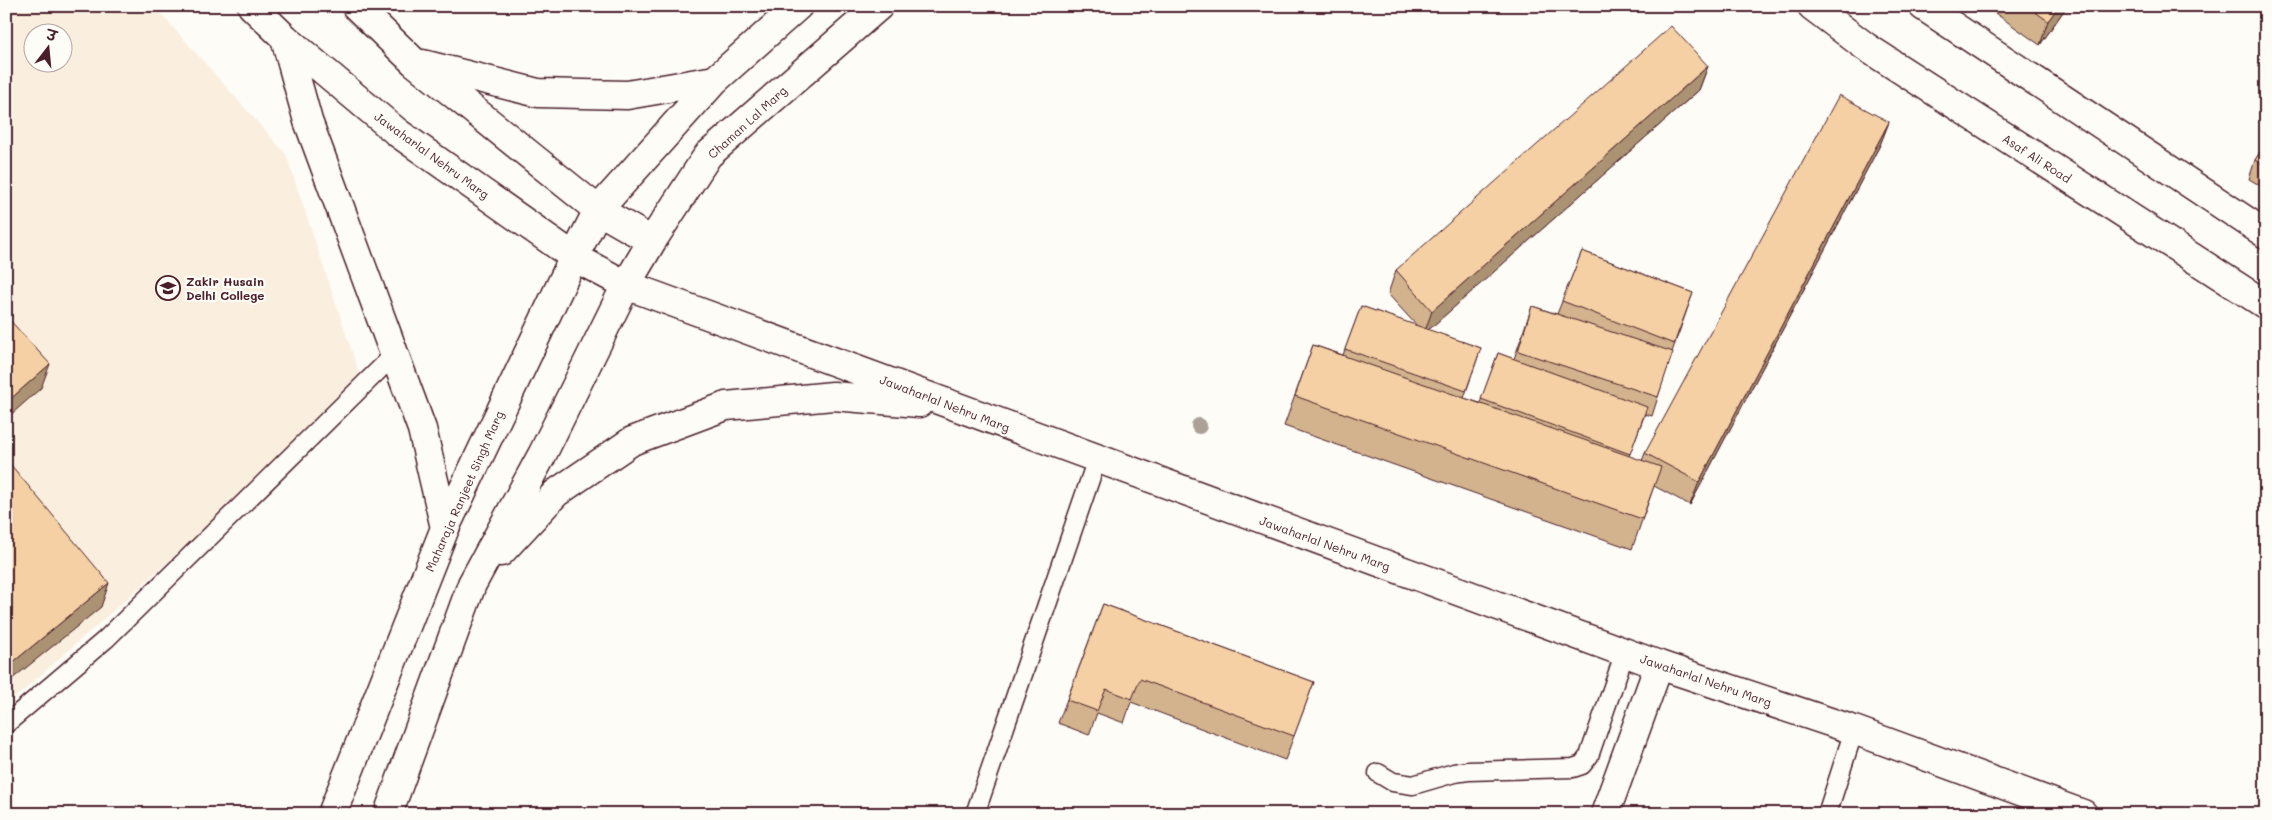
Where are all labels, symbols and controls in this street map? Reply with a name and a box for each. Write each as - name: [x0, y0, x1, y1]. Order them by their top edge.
- north arrow: [22, 22, 72, 72]
- text: उ: [43, 24, 60, 46]
- street label: Chaman Lal Marg: [704, 82, 790, 162]
- street label: Jawaharlal Nehru Marg: [371, 108, 493, 202]
- street label: Asaf Ali Road: [2000, 130, 2075, 186]
- place label: Zakir Husain Delhi College: [186, 273, 264, 303]
- school or university icon: Zakir Husain Delhi College: [155, 275, 181, 301]
- street label: Jawaharlal Nehru Marg: [878, 371, 1012, 435]
- street label: Maharaja Ranjeet Singh Marg: [421, 408, 507, 574]
- street label: Jawaharlal Nehru Marg: [1257, 512, 1393, 574]
- street label: Jawaharlal Nehru Marg: [1638, 650, 1774, 710]

